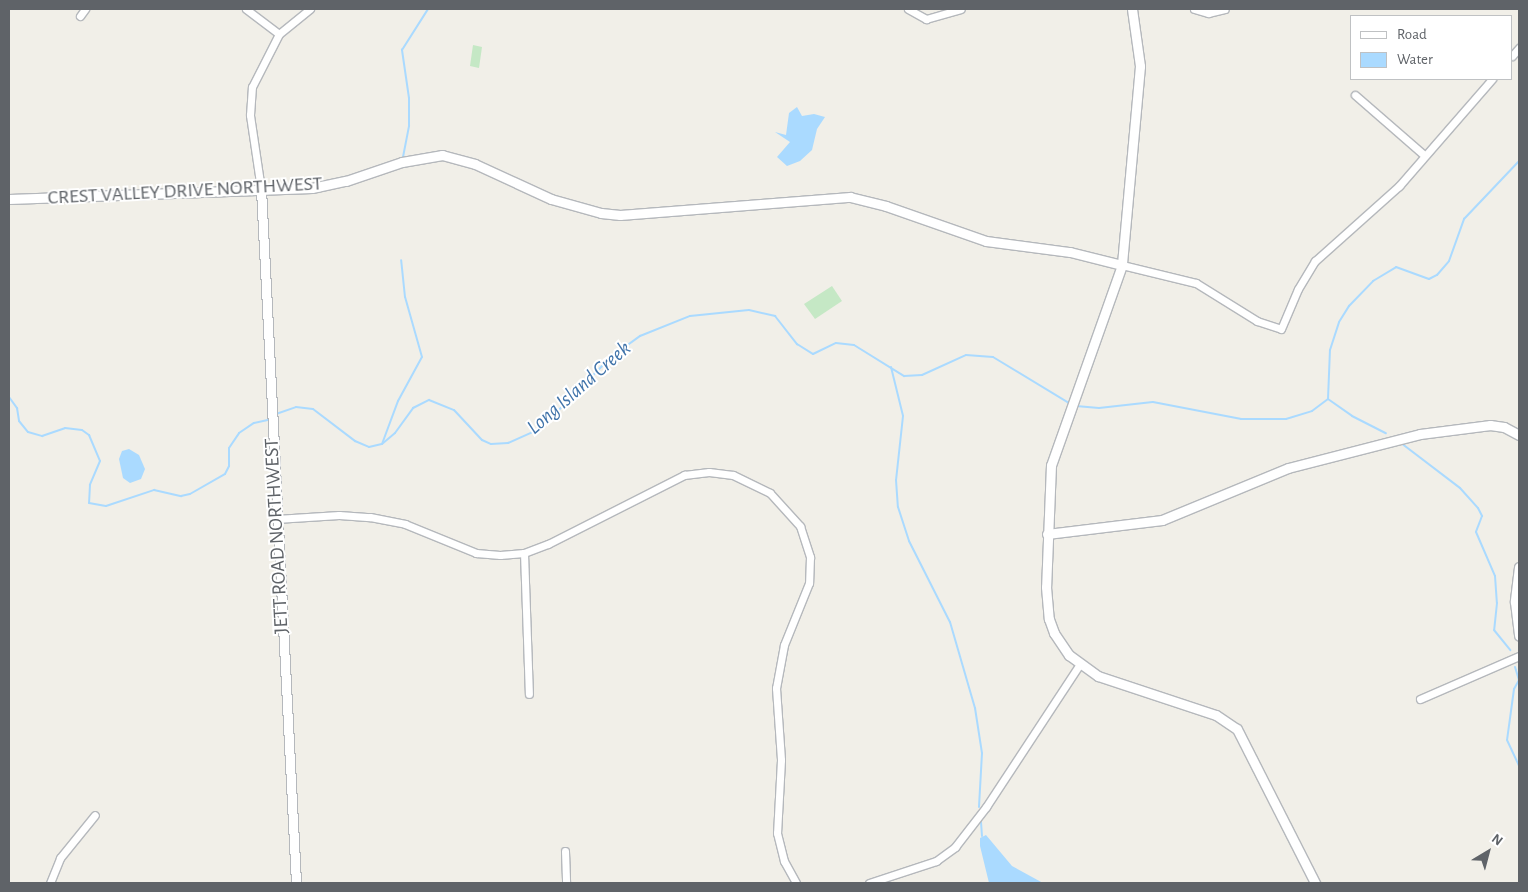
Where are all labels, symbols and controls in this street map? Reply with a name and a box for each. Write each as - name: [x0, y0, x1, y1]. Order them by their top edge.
- legend: [1350, 15, 1513, 80]
- text: Road: [1397, 27, 1427, 42]
- text: Water: [1397, 52, 1433, 67]
- street label: CREST VALLEY DRIVE NORTHWEST: [47, 172, 323, 210]
- water label: Long Island Creek: [522, 336, 636, 440]
- street label: JETT ROAD NORTHWEST: [260, 438, 294, 634]
- north arrow: [1463, 827, 1513, 877]
- text: N: [1489, 831, 1505, 849]

